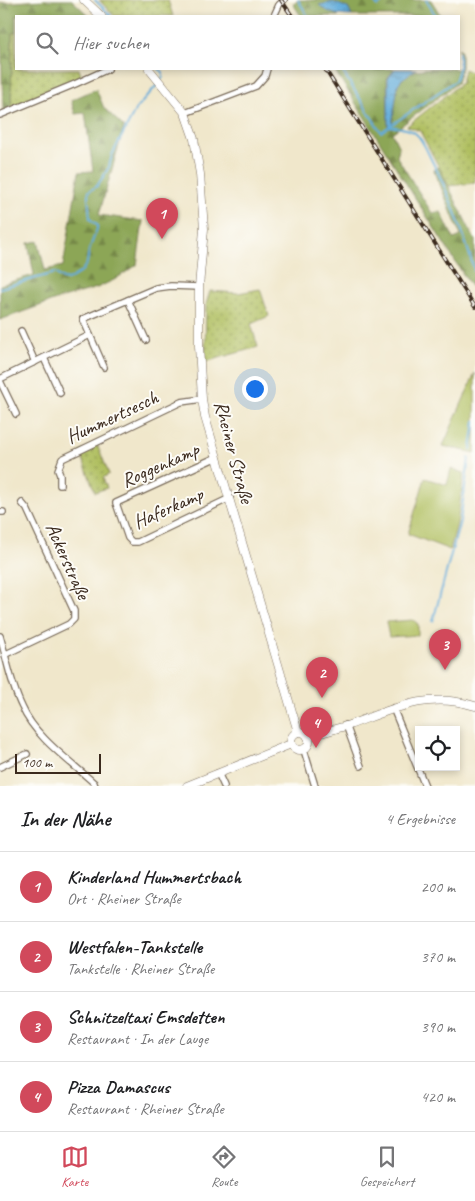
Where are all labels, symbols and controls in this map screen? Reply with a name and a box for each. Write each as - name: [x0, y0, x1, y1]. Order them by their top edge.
- search box: [15, 15, 460, 70]
- icon: search: [33, 29, 61, 57]
- text: Hier suchen: [73, 31, 149, 55]
- pin: 1: [146, 198, 178, 239]
- your location: [242, 376, 268, 402]
- street label: Hummertsesch: [62, 384, 163, 449]
- street label: Rheiner Straße: [208, 398, 260, 507]
- street label: Roggenkamp: [117, 436, 204, 493]
- street label: Haferkamp: [129, 481, 208, 534]
- street label: Ackerstraße: [40, 519, 97, 605]
- pin: 3: [429, 629, 461, 670]
- pin: 2: [306, 657, 338, 698]
- pin: 4: [300, 707, 332, 748]
- map controls: [415, 726, 460, 771]
- button: locate: [415, 726, 460, 771]
- scale bar: [15, 751, 101, 774]
- text: 100 m: [22, 754, 52, 771]
- text: In der Nähe: [20, 806, 110, 832]
- text: 4 Ergebnisse: [386, 809, 455, 829]
- text: Kinderland Hummertsbach: [67, 865, 241, 889]
- text: 1: [32, 877, 40, 897]
- text: 200 m: [421, 877, 455, 897]
- text: Ort · Rheiner Straße: [67, 889, 181, 909]
- text: Westfalen-Tankstelle: [67, 935, 202, 959]
- text: 2: [32, 947, 40, 967]
- text: 370 m: [421, 947, 455, 967]
- text: Tankstelle · Rheiner Straße: [67, 959, 214, 979]
- text: Schnitzeltaxi Emsdetten: [67, 1005, 225, 1029]
- text: 3: [32, 1017, 40, 1037]
- text: 390 m: [421, 1017, 455, 1037]
- text: Restaurant · In der Lauge: [67, 1029, 208, 1049]
- text: Pizza Damascus: [67, 1075, 170, 1099]
- text: 4: [32, 1087, 40, 1107]
- text: 420 m: [421, 1087, 455, 1107]
- text: Restaurant · Rheiner Straße: [67, 1099, 224, 1119]
- tab: Karte: [61, 1143, 89, 1190]
- tab: Route: [210, 1143, 238, 1190]
- tab: Gespeichert: [360, 1143, 414, 1190]

